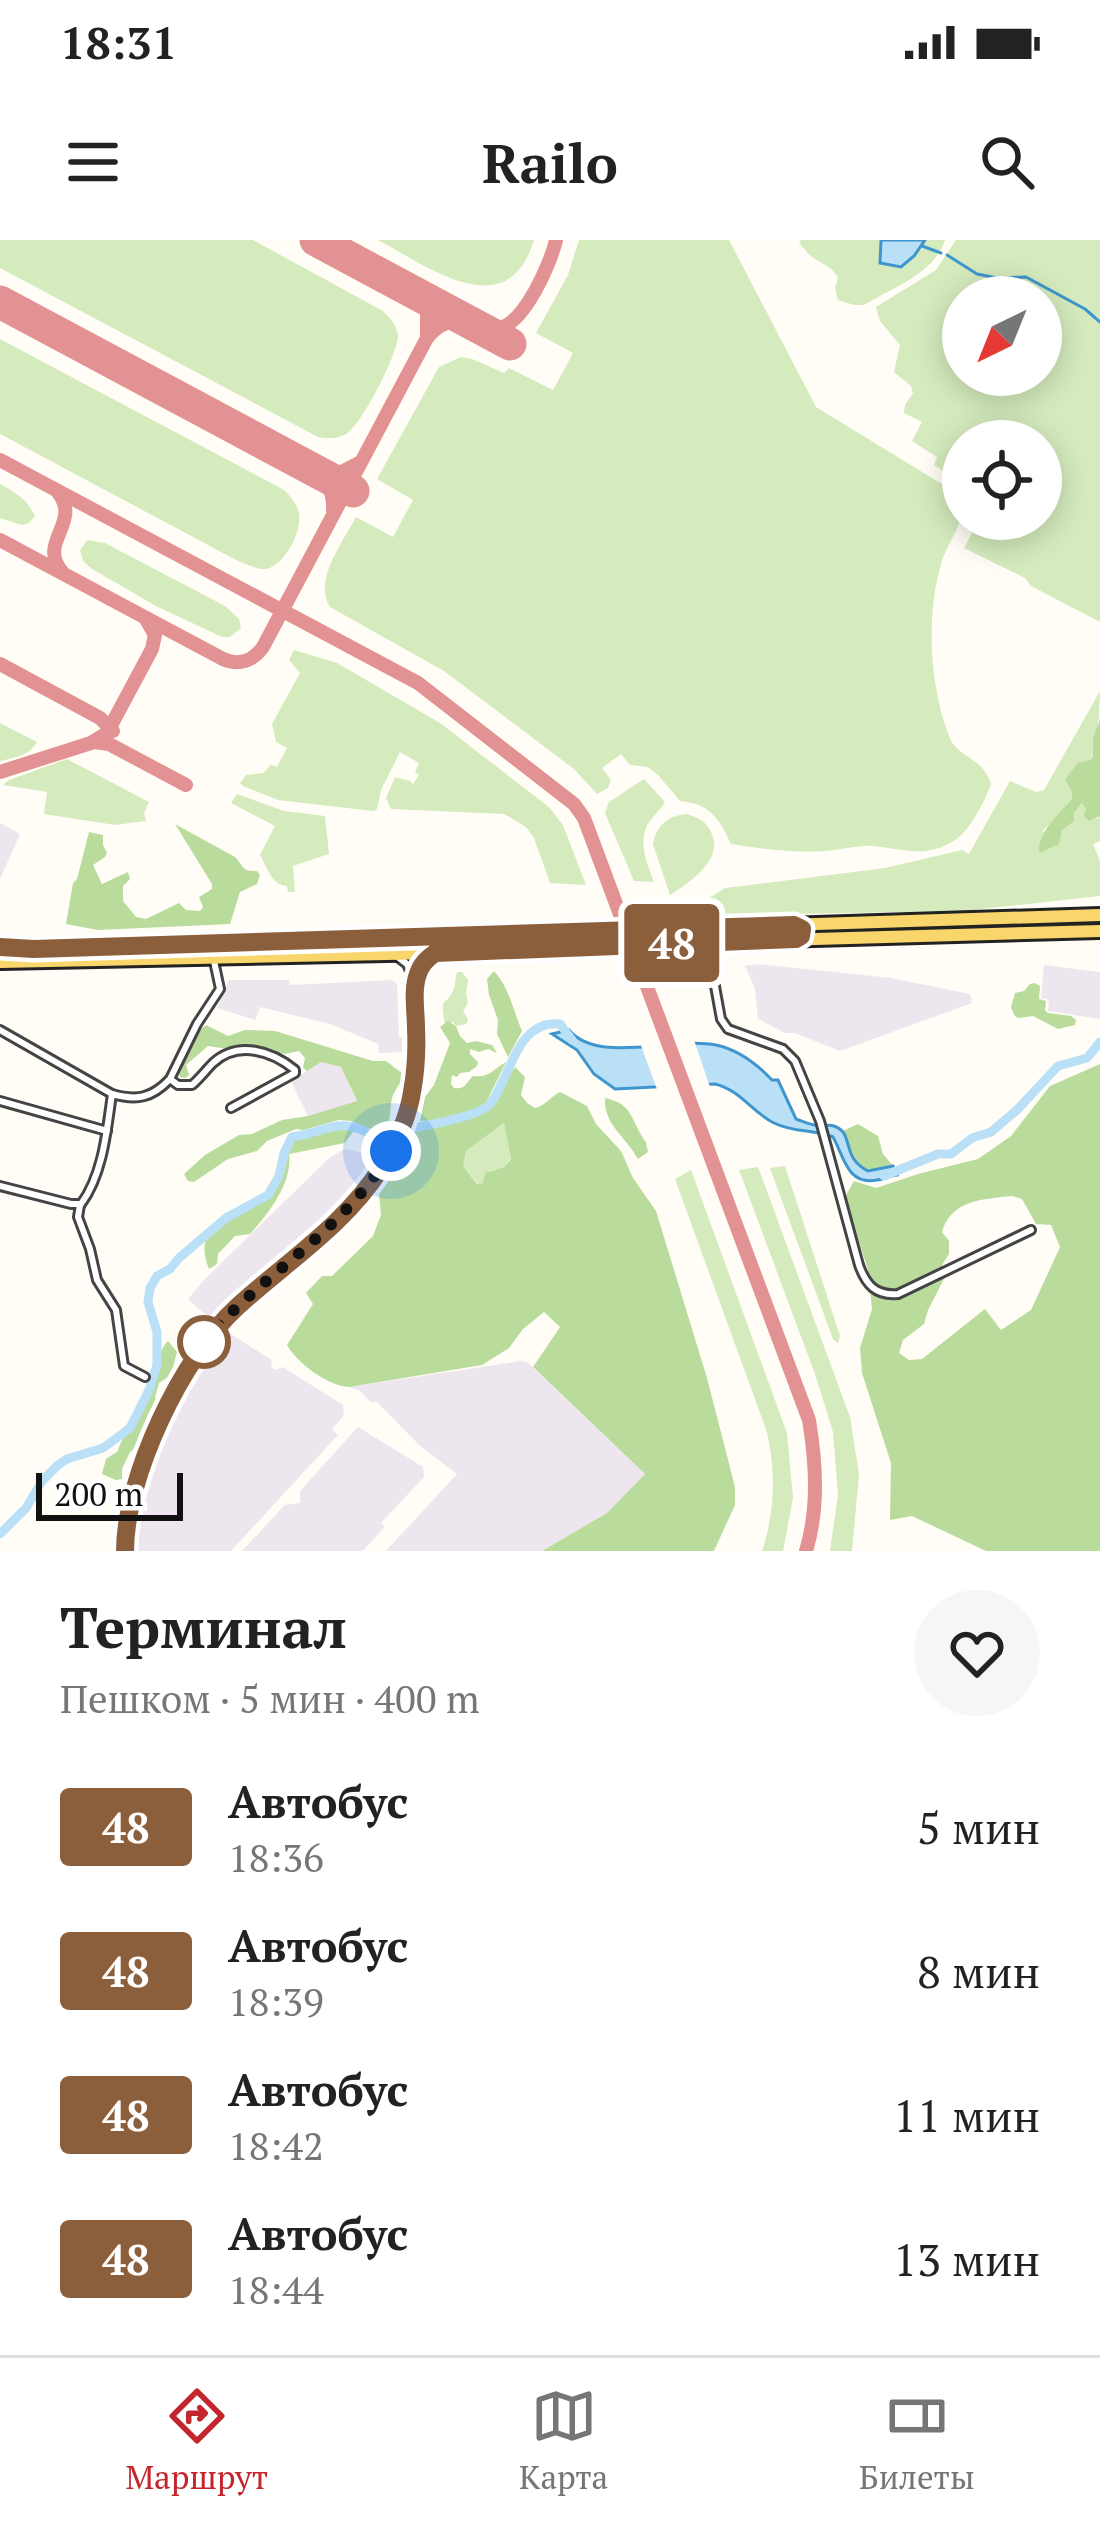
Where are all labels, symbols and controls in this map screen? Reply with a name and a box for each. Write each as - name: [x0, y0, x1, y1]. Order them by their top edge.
- text: 18:31: [60, 12, 177, 72]
- text: Railo: [482, 127, 618, 198]
- icon: menu: [60, 129, 126, 195]
- icon: search: [974, 129, 1040, 195]
- north arrow: [942, 276, 1062, 396]
- map controls: [942, 276, 1062, 540]
- button: locate: [942, 420, 1062, 540]
- line badge: 48: [618, 904, 726, 982]
- text: 48: [648, 915, 696, 971]
- your location: [361, 1121, 421, 1181]
- unlabelled marker: [179, 1317, 229, 1367]
- scale bar: [36, 1467, 183, 1520]
- text: 200 m: [54, 1472, 143, 1515]
- text: Терминал: [60, 1589, 347, 1664]
- button: heart: [914, 1590, 1040, 1716]
- text: Пешком · 5 мин · 400 m: [60, 1672, 480, 1724]
- text: Автобус: [228, 1771, 408, 1831]
- text: 5 мин: [917, 1797, 1040, 1857]
- text: 48: [102, 1799, 150, 1855]
- text: 18:36: [228, 1831, 324, 1883]
- text: Автобус: [228, 1915, 408, 1975]
- text: 8 мин: [917, 1941, 1040, 2001]
- text: 48: [102, 1943, 150, 1999]
- text: 18:39: [228, 1975, 324, 2027]
- text: Автобус: [228, 2059, 408, 2119]
- text: 11 мин: [893, 2085, 1040, 2145]
- text: 48: [102, 2087, 150, 2143]
- text: 18:42: [228, 2119, 324, 2171]
- text: Автобус: [228, 2203, 408, 2263]
- text: 13 мин: [893, 2229, 1040, 2289]
- text: 48: [102, 2231, 150, 2287]
- text: 18:44: [228, 2263, 324, 2315]
- tab: Маршрут: [125, 2383, 268, 2498]
- tab: Карта: [519, 2383, 608, 2498]
- tab: Билеты: [859, 2383, 975, 2498]

